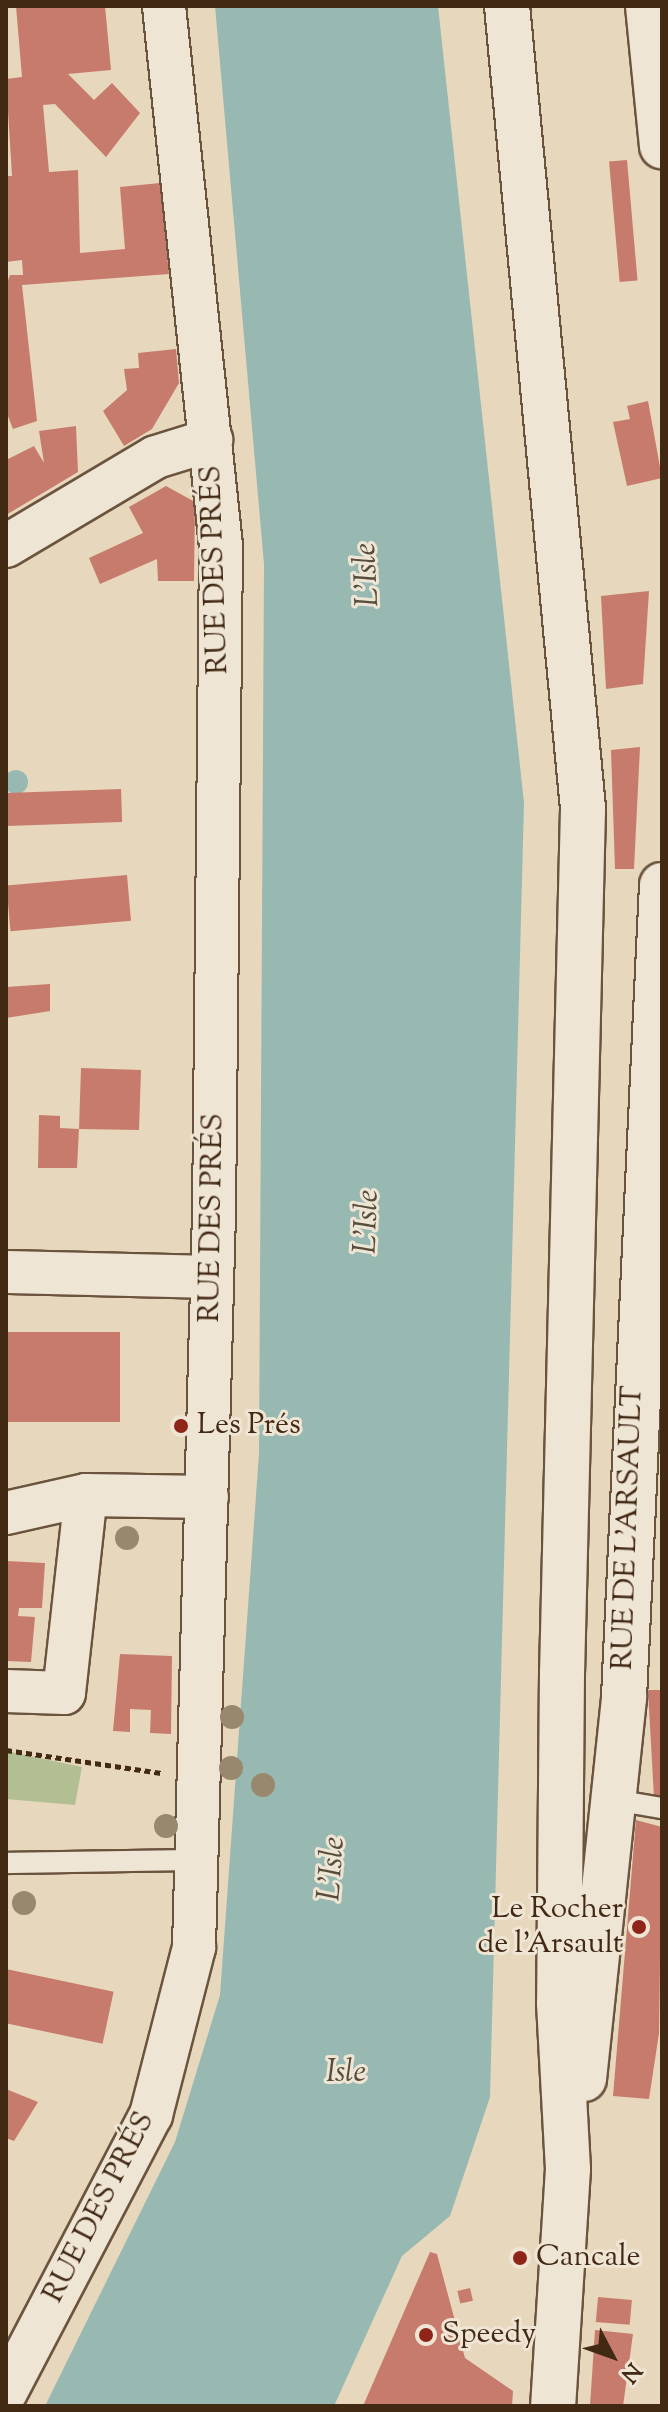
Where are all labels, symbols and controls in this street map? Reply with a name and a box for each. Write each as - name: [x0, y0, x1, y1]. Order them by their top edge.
- street label: RUE DES PRÉS: [194, 465, 238, 675]
- water label: L'Isle: [347, 542, 389, 608]
- street label: RUE DES PRÉS: [193, 1113, 233, 1323]
- water label: L'Isle: [348, 1189, 388, 1255]
- street label: RUE DE L'ARSAULT: [606, 1385, 652, 1671]
- place label: Les Prés: [197, 1408, 301, 1444]
- marker: Les Prés: [172, 1417, 190, 1435]
- water label: L'Isle: [312, 1835, 354, 1903]
- place label: Le Rocher de l'Arsault: [478, 1892, 623, 1962]
- marker: Le Rocher de l'Arsault: [630, 1918, 648, 1936]
- water label: Isle: [326, 2054, 366, 2092]
- street label: RUE DES PRÉS: [36, 2107, 164, 2309]
- place label: Cancale: [536, 2240, 640, 2276]
- marker: Cancale: [511, 2249, 529, 2267]
- north arrow: [572, 2316, 652, 2396]
- place label: Speedy: [442, 2317, 536, 2353]
- marker: Speedy: [417, 2326, 435, 2344]
- text: N: [612, 2355, 648, 2389]

